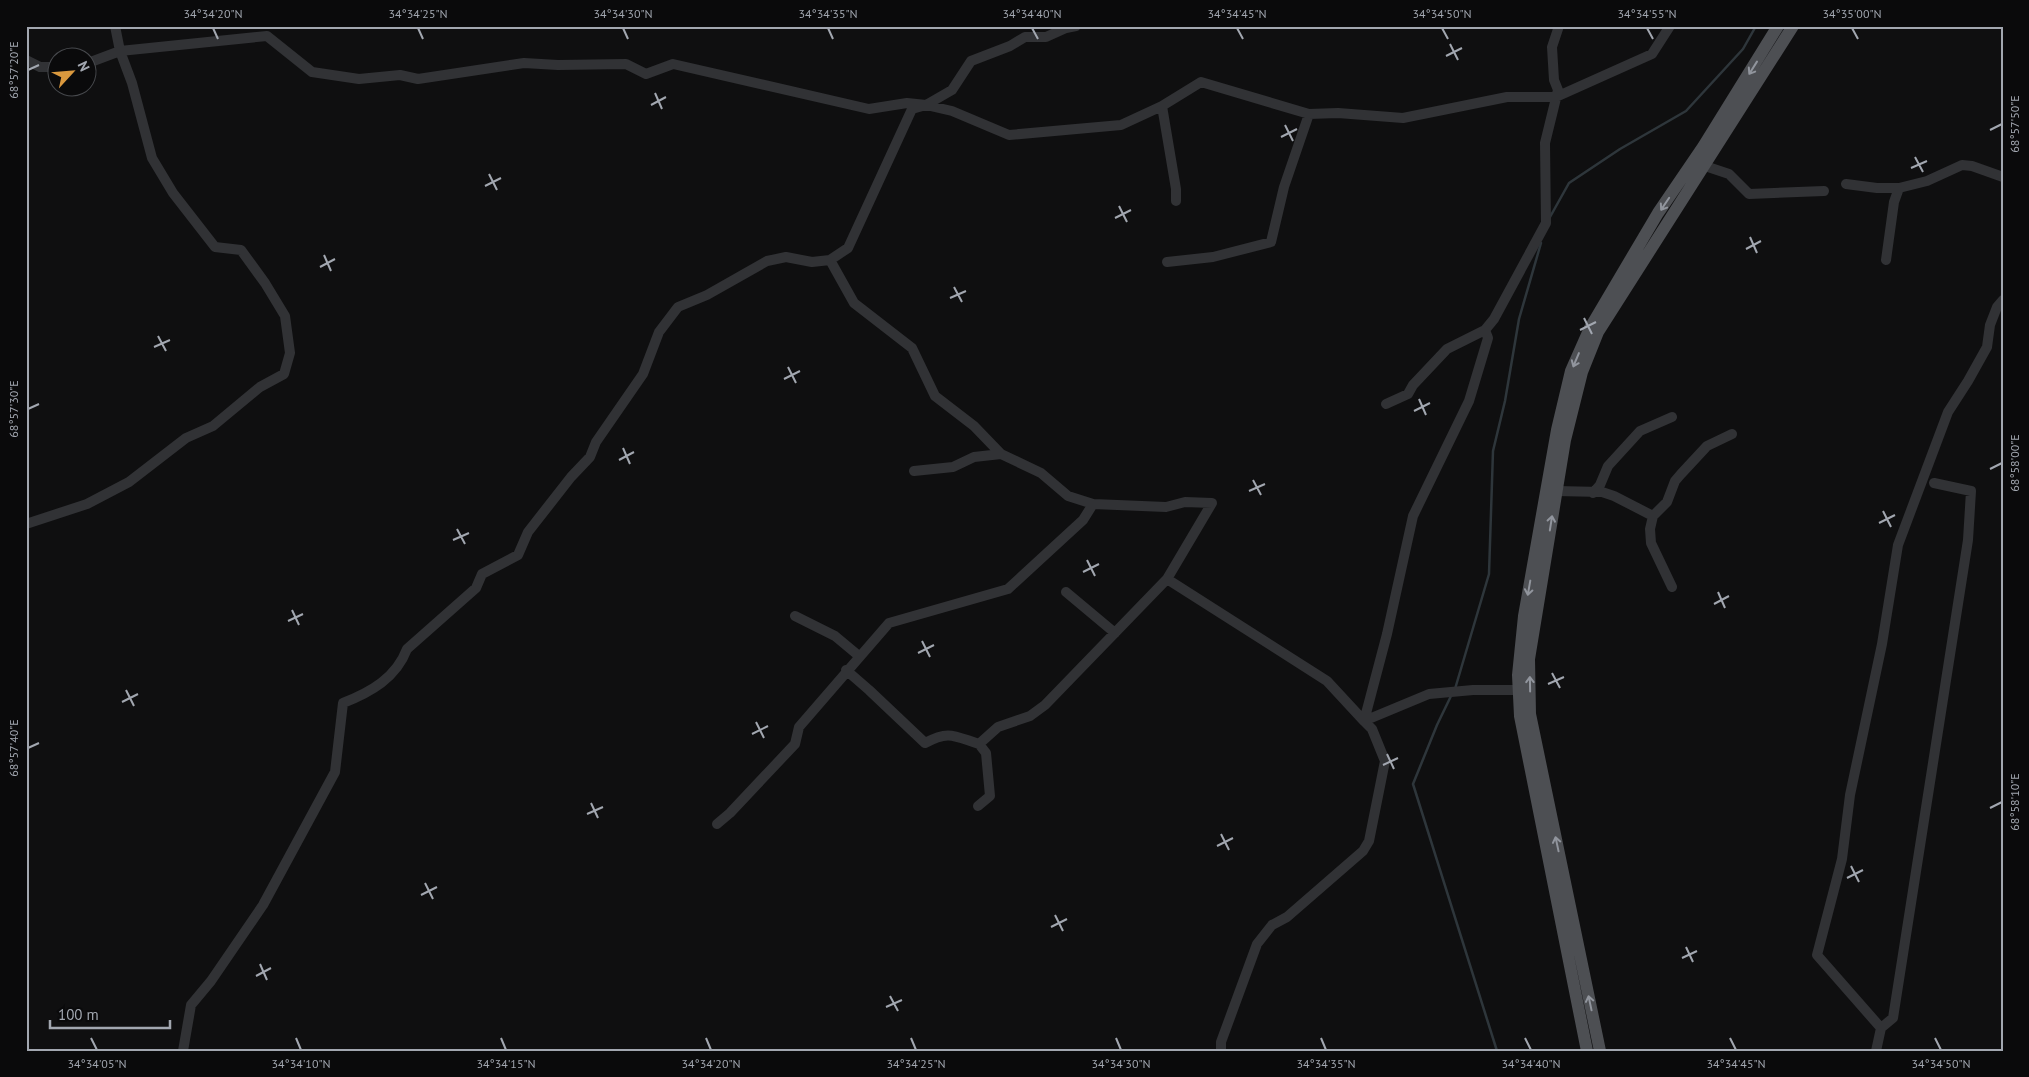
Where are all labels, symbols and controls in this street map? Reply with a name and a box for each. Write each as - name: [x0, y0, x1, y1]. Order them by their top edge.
- text: 34°34'20"N: [183, 6, 243, 21]
- text: 34°34'25"N: [388, 6, 448, 21]
- text: 34°34'30"N: [593, 6, 653, 21]
- text: 34°34'35"N: [798, 6, 858, 21]
- text: 34°34'40"N: [1002, 6, 1062, 21]
- text: 34°34'45"N: [1207, 6, 1267, 21]
- text: 34°34'50"N: [1412, 6, 1472, 21]
- text: 34°34'55"N: [1617, 6, 1677, 21]
- text: 34°35'00"N: [1822, 6, 1882, 21]
- text: 68°57'20"E: [6, 41, 21, 99]
- north arrow: [48, 48, 98, 98]
- text: N: [74, 58, 94, 74]
- one-way arrow: [1747, 60, 1757, 74]
- text: 68°57'50"E: [2007, 95, 2022, 153]
- one-way arrow: [1659, 197, 1670, 211]
- one-way arrow: [1570, 352, 1580, 367]
- text: 68°57'30"E: [6, 380, 21, 438]
- text: 68°58'00"E: [2007, 434, 2022, 492]
- one-way arrow: [1547, 516, 1557, 532]
- one-way arrow: [1523, 579, 1533, 595]
- one-way arrow: [1525, 676, 1535, 692]
- text: 68°57'40"E: [6, 719, 21, 777]
- text: 68°58'10"E: [2007, 773, 2022, 831]
- one-way arrow: [1552, 836, 1561, 852]
- one-way arrow: [1585, 995, 1594, 1011]
- scale bar: [50, 997, 170, 1029]
- text: 100 m: [58, 1005, 99, 1024]
- text: 34°34'05"N: [67, 1056, 127, 1071]
- text: 34°34'10"N: [271, 1056, 331, 1071]
- text: 34°34'15"N: [476, 1056, 536, 1071]
- text: 34°34'20"N: [681, 1056, 741, 1071]
- text: 34°34'25"N: [886, 1056, 946, 1071]
- text: 34°34'30"N: [1091, 1056, 1151, 1071]
- text: 34°34'35"N: [1296, 1056, 1356, 1071]
- text: 34°34'40"N: [1501, 1056, 1561, 1071]
- text: 34°34'45"N: [1706, 1056, 1766, 1071]
- text: 34°34'50"N: [1911, 1056, 1971, 1071]

